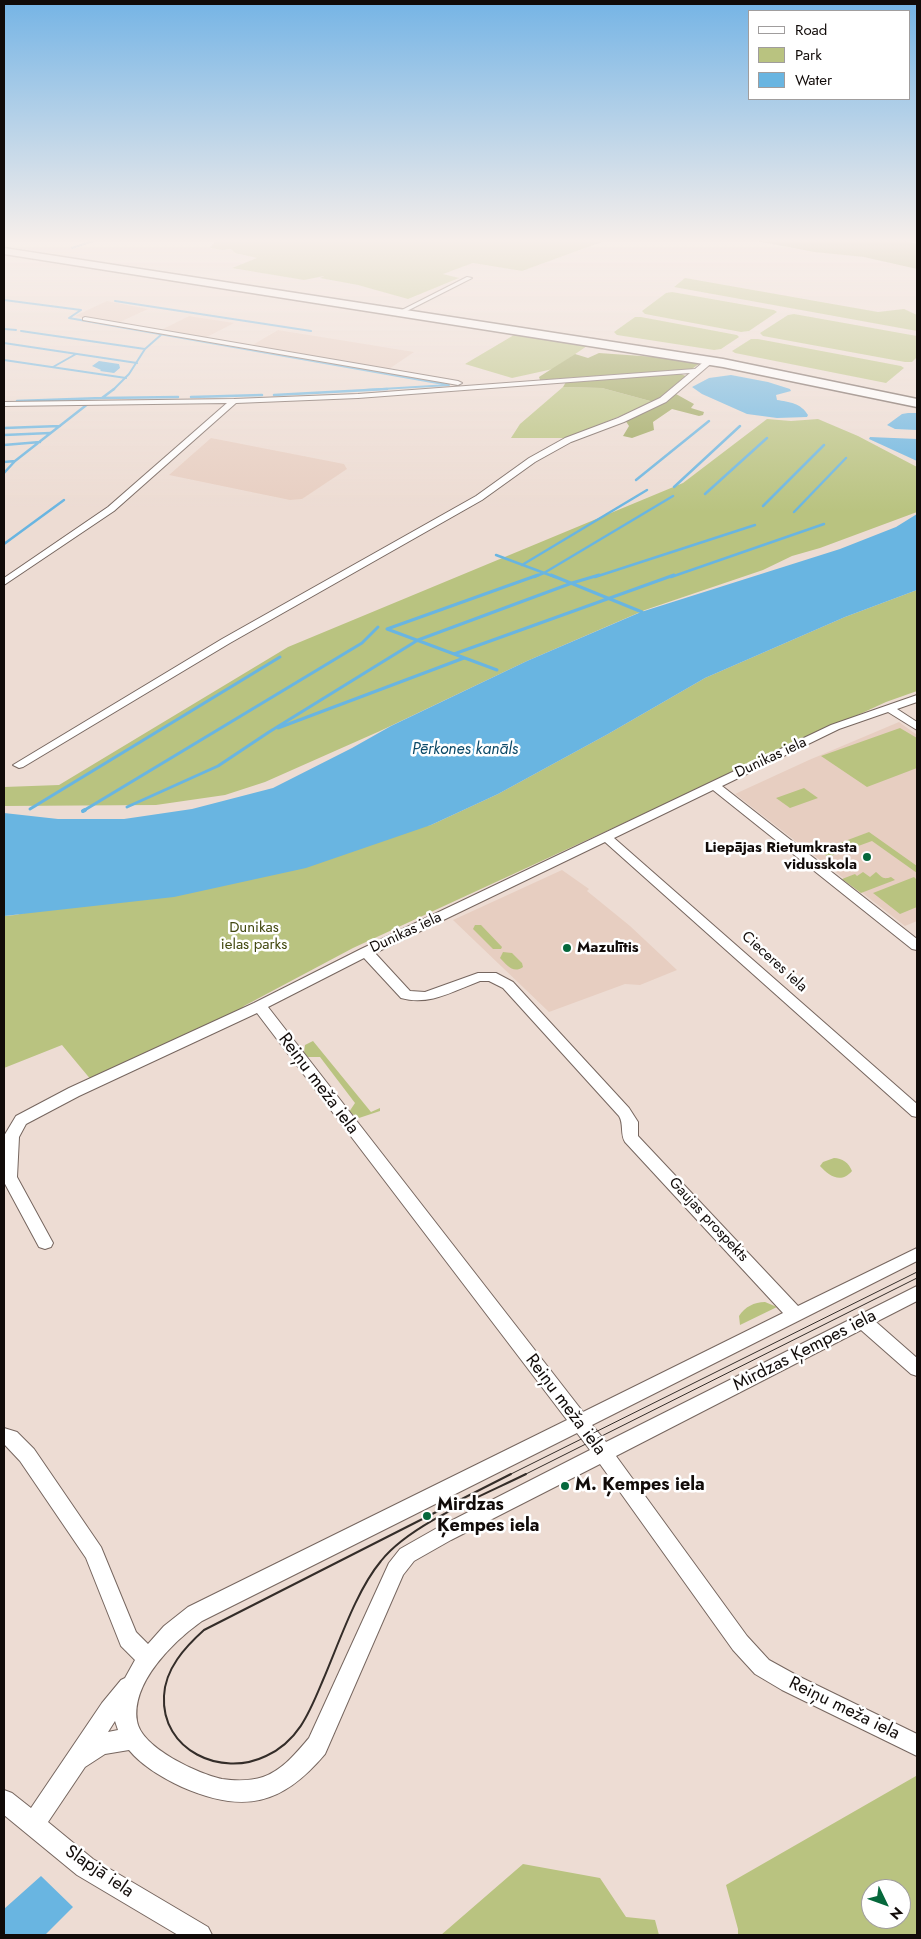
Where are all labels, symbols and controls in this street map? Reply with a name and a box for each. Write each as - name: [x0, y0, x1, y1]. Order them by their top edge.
- legend: [748, 10, 911, 100]
- text: Road: [795, 19, 827, 41]
- text: Park: [795, 44, 822, 66]
- text: Water: [795, 69, 832, 91]
- street label: Dunikas iela: [733, 734, 809, 782]
- water label: Pērkones kanāls: [412, 740, 518, 760]
- place label: Liepājas Rietumkrasta vidusskola: [705, 839, 857, 874]
- marker: Liepājas Rietumkrasta vidusskola: [861, 851, 873, 863]
- street label: Dunikas iela: [368, 909, 444, 957]
- park label: Dunikas ielas parks: [221, 919, 287, 954]
- street label: Cieceres iela: [737, 928, 811, 996]
- place label: Mazulītis: [577, 939, 639, 957]
- marker: Mazulītis: [561, 942, 573, 954]
- street label: Reiņu meža iela: [273, 1029, 363, 1139]
- street label: Gaujas prospekts: [664, 1174, 752, 1266]
- street label: Mirdzas Ķempes iela: [730, 1306, 880, 1396]
- street label: Reiņu meža iela: [520, 1350, 610, 1460]
- place label: M. Ķempes iela: [575, 1475, 705, 1497]
- marker: M. Ķempes iela: [559, 1480, 571, 1492]
- place label: Mirdzas Ķempes iela: [437, 1495, 540, 1538]
- marker: Mirdzas Ķempes iela: [421, 1510, 433, 1522]
- street label: Reiņu meža iela: [785, 1673, 903, 1745]
- street label: Slapjā iela: [61, 1841, 137, 1903]
- north arrow: [861, 1879, 911, 1929]
- text: N: [885, 1903, 908, 1924]

